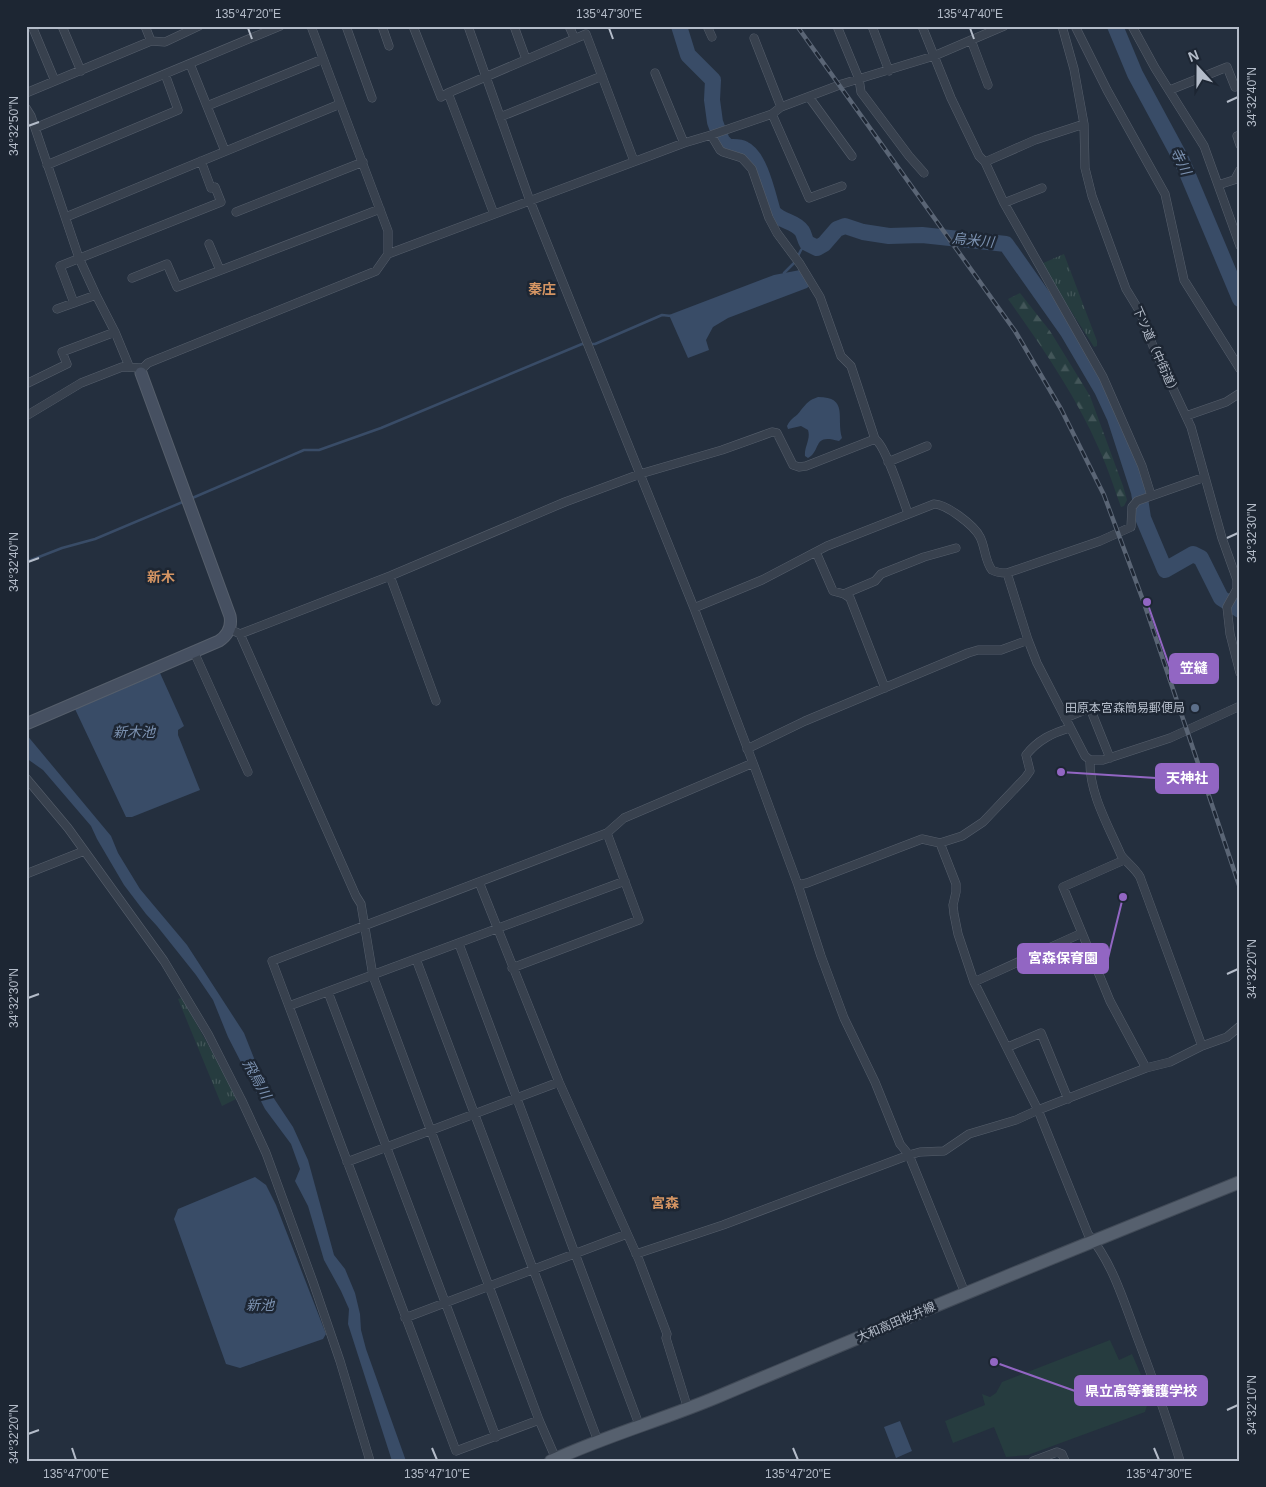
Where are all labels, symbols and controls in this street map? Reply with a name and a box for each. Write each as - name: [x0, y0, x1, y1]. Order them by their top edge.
- text: 135°47'20"E: [215, 7, 281, 21]
- text: 135°47'30"E: [576, 7, 642, 21]
- text: 135°47'40"E: [937, 7, 1003, 21]
- north arrow: [1174, 42, 1224, 92]
- text: N: [1186, 47, 1201, 65]
- text: 34°32'40"N: [1245, 67, 1259, 127]
- text: 34°32'50"N: [7, 96, 21, 156]
- water label: 寺川: [1168, 145, 1195, 179]
- water label: 烏米川: [951, 230, 997, 250]
- district label: 秦庄: [528, 281, 556, 297]
- street label: 下ツ道（中街道）: [1130, 304, 1182, 398]
- text: 34°32'30"N: [1245, 503, 1259, 563]
- text: 34°32'40"N: [7, 532, 21, 592]
- district label: 新木: [147, 569, 175, 585]
- callout: 笠縫: [1170, 654, 1218, 683]
- text: 笠縫: [1180, 660, 1208, 676]
- place label: 田原本宮森簡易郵便局: [1065, 701, 1185, 715]
- marker: 田原本宮森簡易郵便局: [1189, 702, 1201, 714]
- water label: 新木池: [113, 724, 157, 740]
- callout: 天神社: [1156, 764, 1218, 793]
- text: 天神社: [1166, 770, 1208, 786]
- text: 34°32'20"N: [1245, 939, 1259, 999]
- callout: 宮森保育園: [1018, 944, 1108, 973]
- text: 宮森保育園: [1028, 950, 1098, 966]
- text: 34°32'30"N: [7, 968, 21, 1028]
- water label: 飛鳥川: [240, 1057, 275, 1103]
- district label: 宮森: [651, 1195, 679, 1211]
- water label: 新池: [246, 1297, 276, 1313]
- street label: 大和高田桜井線: [855, 1299, 937, 1345]
- text: 34°32'10"N: [1245, 1375, 1259, 1435]
- callout: 県立高等養護学校: [1075, 1376, 1207, 1405]
- text: 県立高等養護学校: [1085, 1383, 1197, 1399]
- text: 34°32'20"N: [7, 1404, 21, 1464]
- text: 135°47'00"E: [43, 1467, 109, 1481]
- text: 135°47'10"E: [404, 1467, 470, 1481]
- text: 135°47'20"E: [765, 1467, 831, 1481]
- text: 135°47'30"E: [1126, 1467, 1192, 1481]

